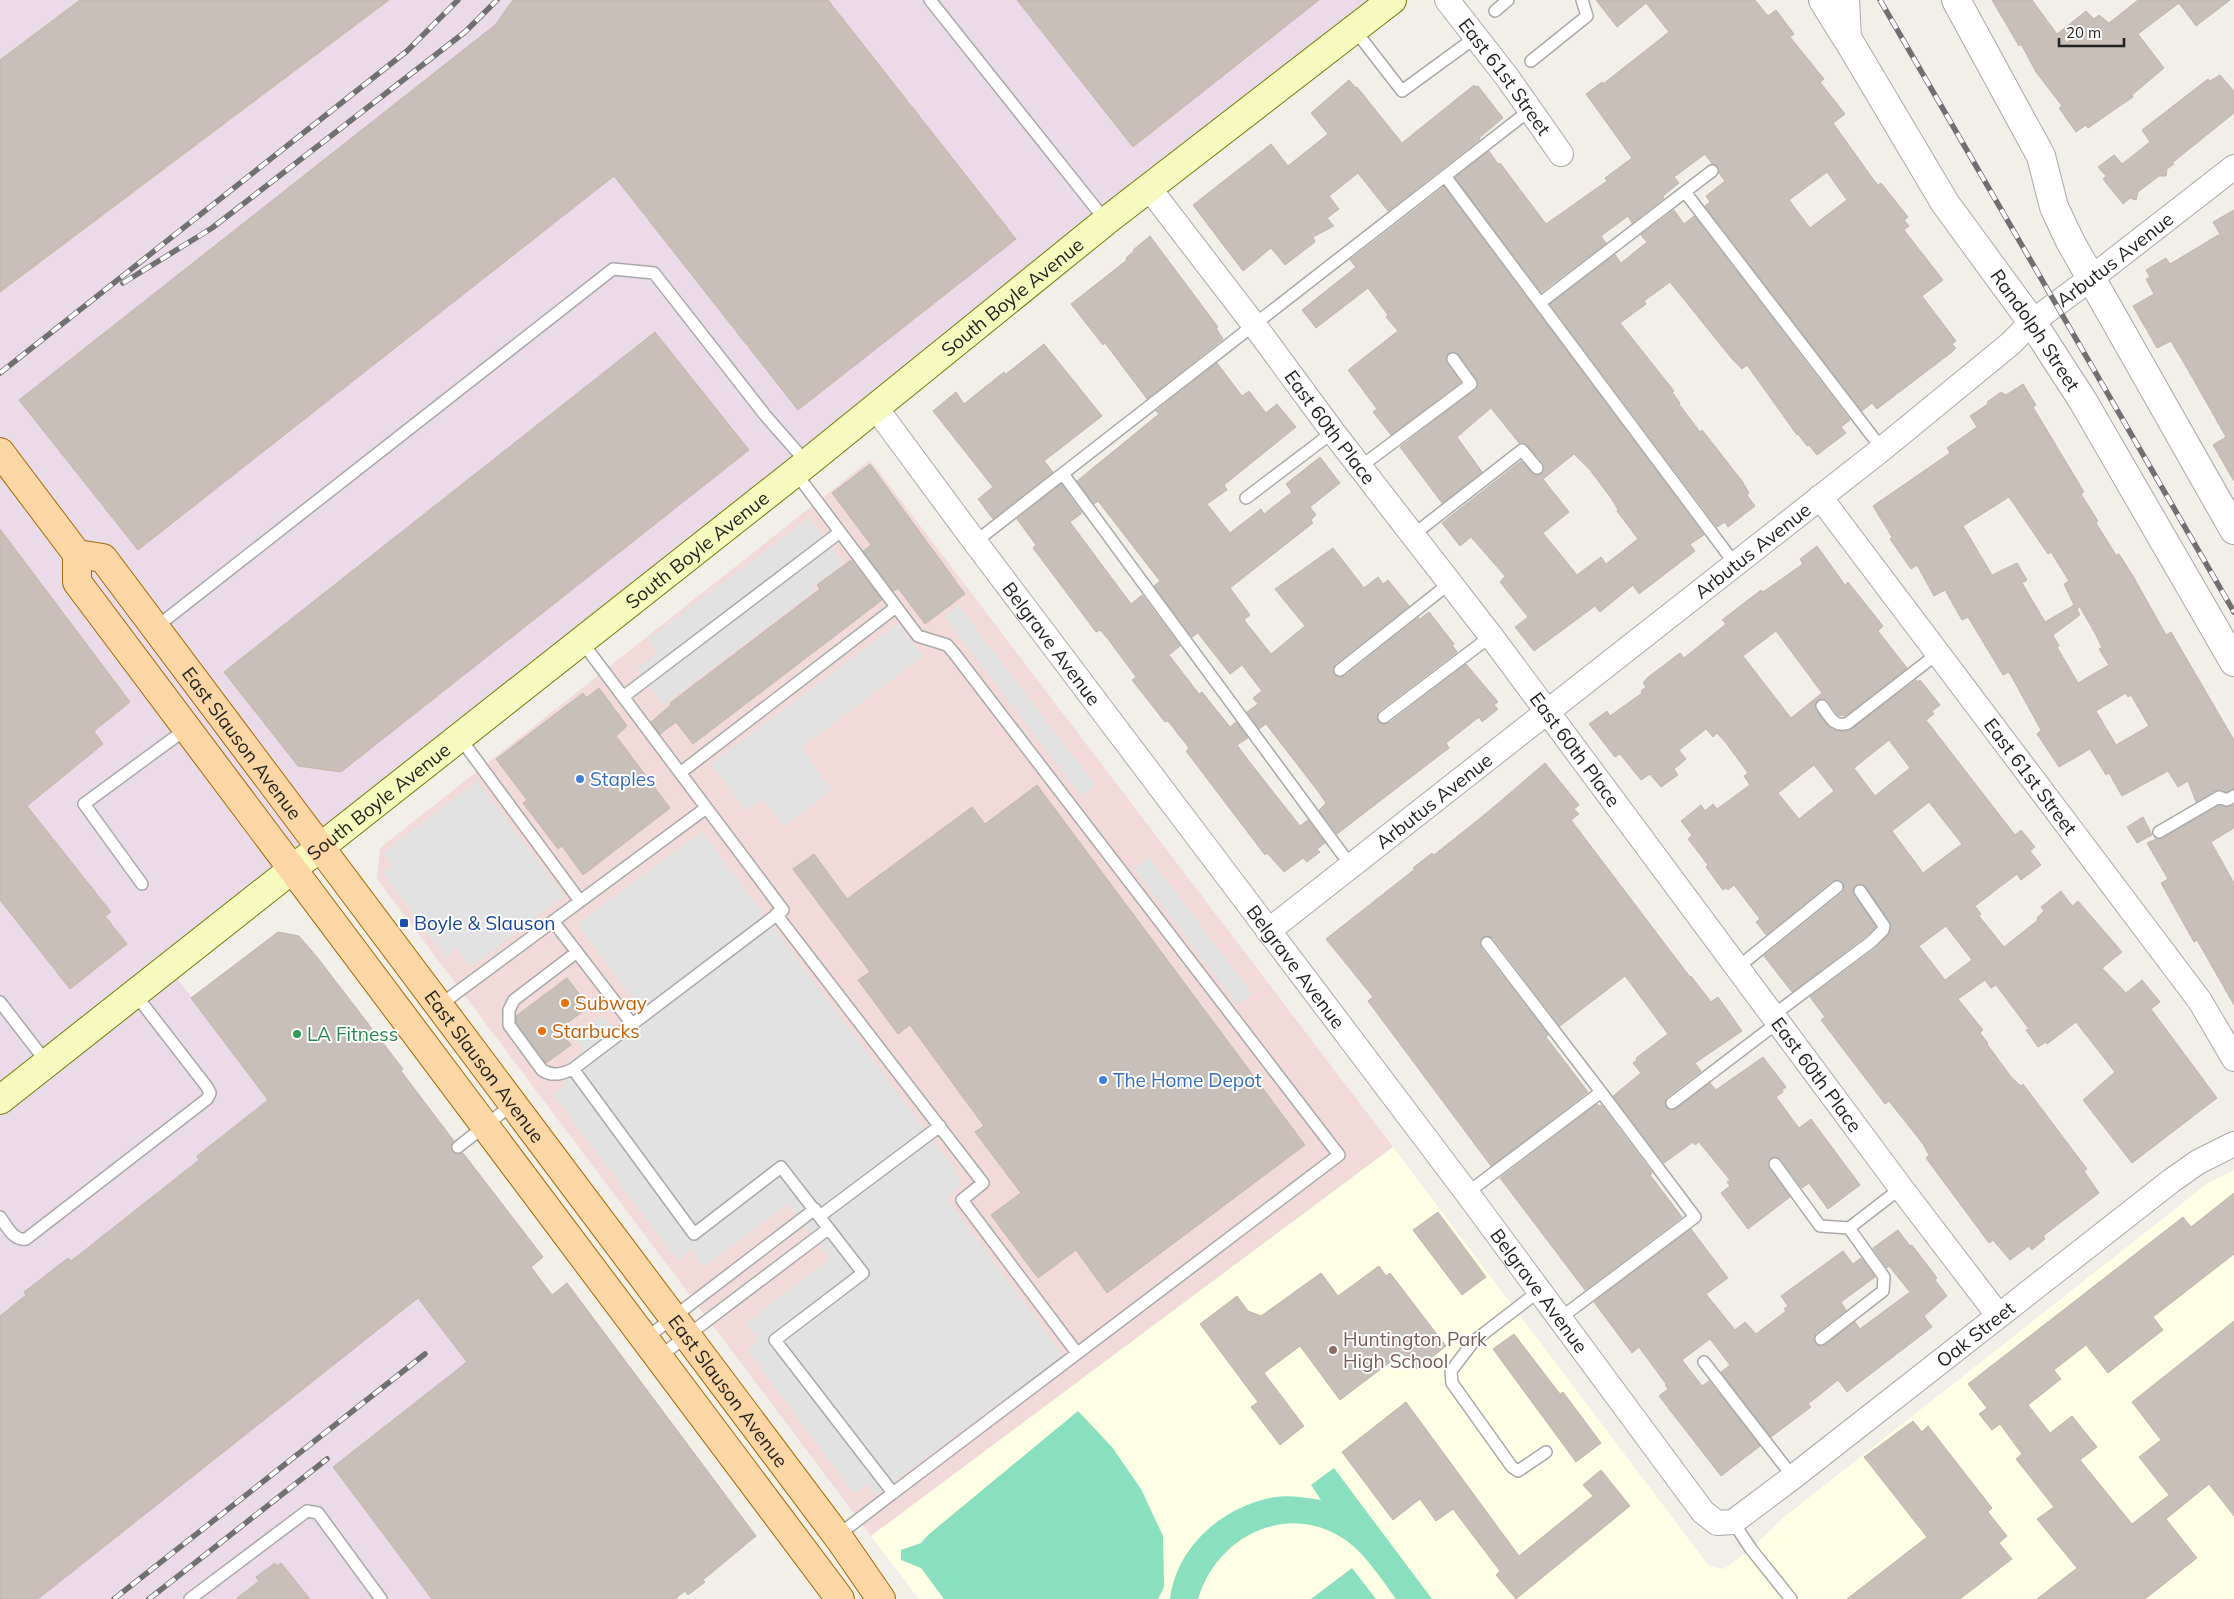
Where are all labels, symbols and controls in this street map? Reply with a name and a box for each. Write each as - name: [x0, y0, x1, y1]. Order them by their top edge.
- street label: East 61st Street: [1454, 13, 1556, 140]
- scale bar: [2059, 15, 2124, 47]
- text: 20 m: [2066, 23, 2101, 42]
- street label: Arbutus Avenue: [2051, 207, 2178, 312]
- street label: South Boyle Avenue: [936, 232, 1088, 362]
- street label: Randolph Street: [1985, 264, 2086, 396]
- street label: East 60th Place: [1279, 365, 1381, 489]
- street label: South Boyle Avenue: [620, 486, 774, 614]
- street label: Arbutus Avenue: [1689, 498, 1816, 604]
- street label: Belgrave Avenue: [997, 577, 1106, 710]
- street label: East Slauson Avenue: [177, 662, 307, 824]
- street label: East 60th Place: [1525, 687, 1626, 812]
- street label: East 61st Street: [1979, 713, 2083, 840]
- street label: South Boyle Avenue: [302, 737, 455, 865]
- street label: Arbutus Avenue: [1371, 748, 1497, 854]
- place label: Staples: [590, 767, 656, 791]
- marker: Staples: [574, 773, 586, 785]
- street label: Belgrave Avenue: [1242, 900, 1350, 1033]
- place label: Boyle & Slauson: [414, 911, 555, 935]
- marker: Boyle & Slauson: [398, 917, 410, 929]
- street label: East Slauson Avenue: [420, 985, 550, 1147]
- place label: Subway: [575, 991, 647, 1015]
- marker: Subway: [559, 997, 571, 1009]
- street label: East 60th Place: [1766, 1013, 1867, 1137]
- place label: Starbucks: [552, 1019, 640, 1043]
- place label: LA Fitness: [307, 1022, 398, 1046]
- marker: Starbucks: [536, 1025, 548, 1037]
- marker: LA Fitness: [291, 1028, 303, 1040]
- place label: The Home Depot: [1113, 1068, 1262, 1092]
- marker: The Home Depot: [1097, 1074, 1109, 1086]
- street label: Belgrave Avenue: [1485, 1224, 1593, 1358]
- street label: Oak Street: [1931, 1296, 2020, 1372]
- street label: East Slauson Avenue: [663, 1310, 793, 1472]
- place label: Huntington Park High School: [1343, 1327, 1487, 1373]
- marker: Huntington Park High School: [1327, 1344, 1339, 1356]

